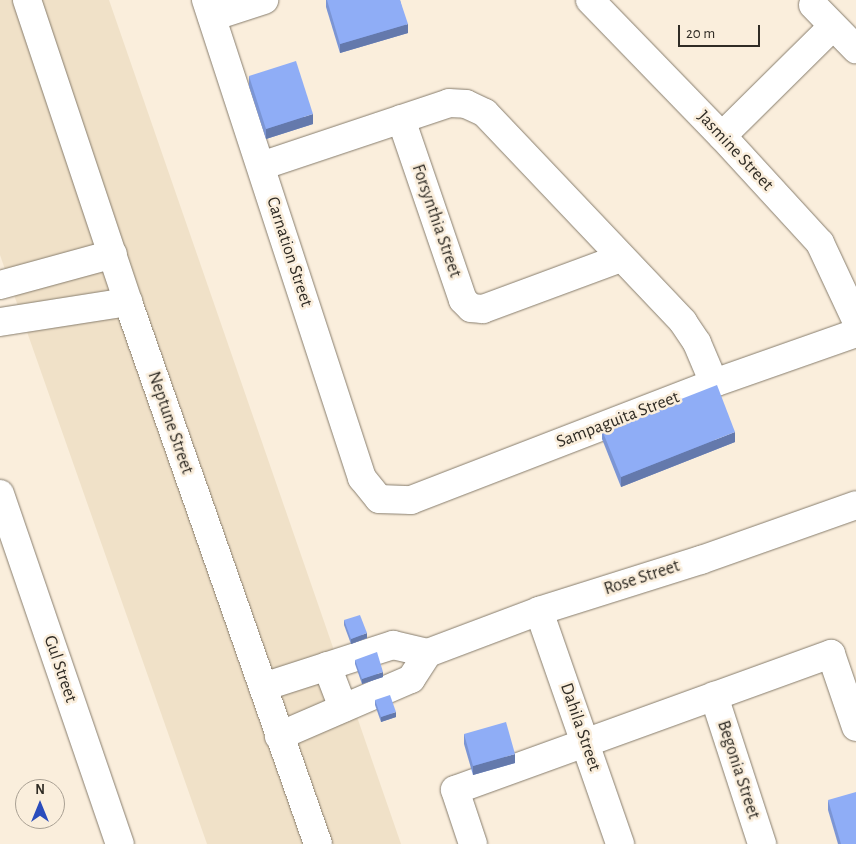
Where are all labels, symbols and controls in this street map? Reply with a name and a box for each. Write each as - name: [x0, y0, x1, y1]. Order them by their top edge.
- scale bar: [681, 15, 764, 47]
- text: 20 m: [686, 26, 715, 41]
- street label: Jasmine Street: [692, 106, 778, 196]
- street label: Forsynthia Street: [407, 162, 465, 280]
- street label: Carnation Street: [261, 194, 317, 310]
- street label: Neptune Street: [142, 369, 198, 477]
- street label: Sampaguita Street: [554, 387, 682, 453]
- street label: Rose Street: [601, 556, 683, 600]
- street label: Gul Street: [38, 633, 82, 705]
- street label: Dahila Street: [555, 680, 605, 774]
- street label: Begonia Street: [712, 718, 764, 822]
- north arrow: [15, 779, 65, 829]
- text: N: [35, 783, 45, 797]

